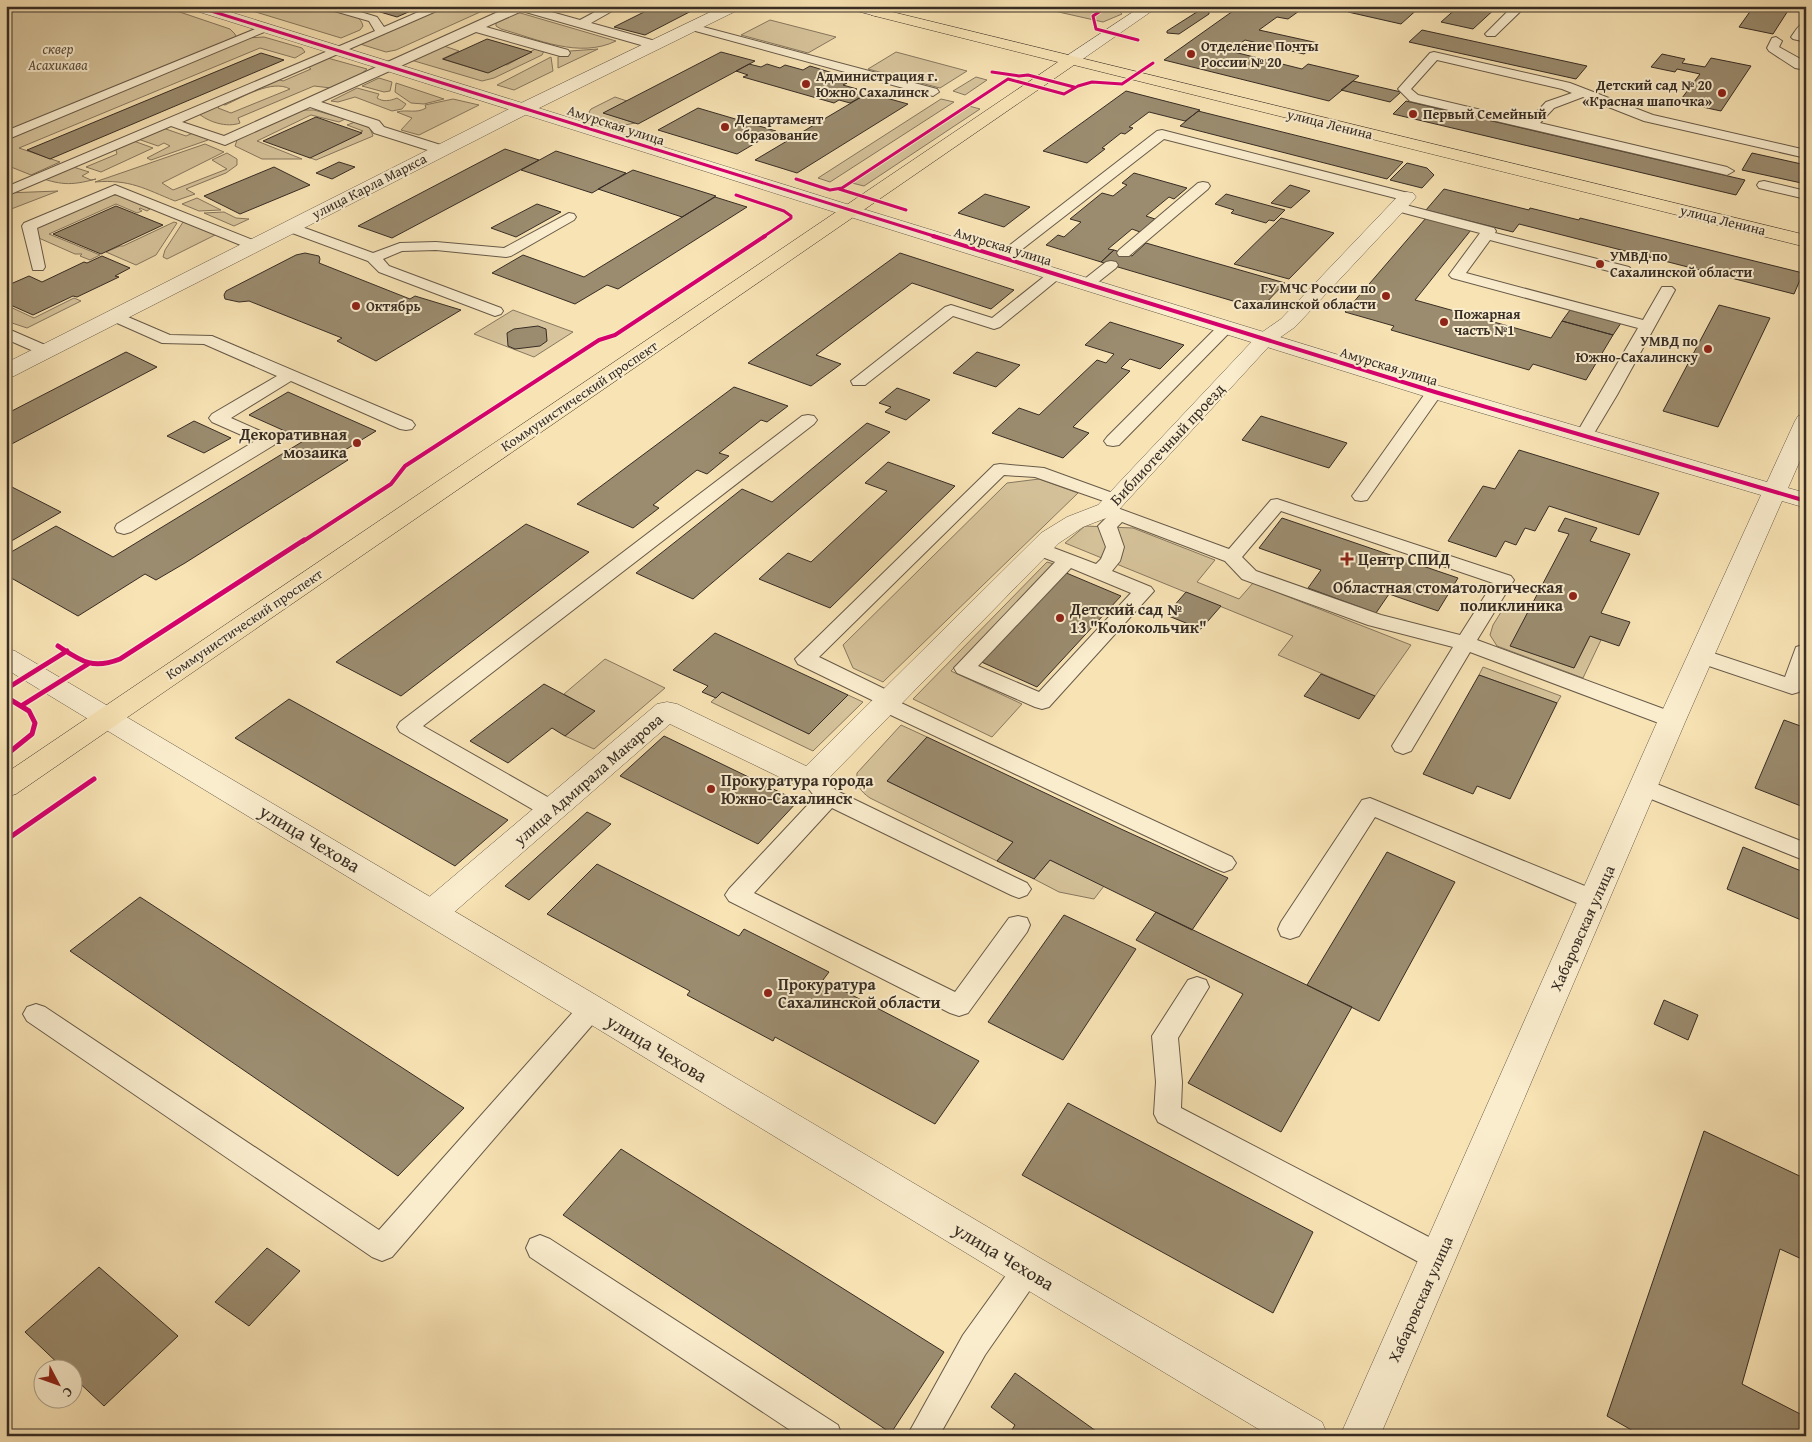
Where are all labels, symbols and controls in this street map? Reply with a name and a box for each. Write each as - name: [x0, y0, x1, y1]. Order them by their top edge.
- place label: Отделение Почты России № 20: [1201, 36, 1319, 72]
- park label: сквер Асахикава: [27, 39, 88, 75]
- marker: Отделение Почты России № 20: [1185, 48, 1197, 60]
- place label: Администрация г. Южно Сахалинск: [816, 66, 938, 102]
- place label: Детский сад № 20 «Красная шапочка»: [1582, 75, 1712, 111]
- marker: Администрация г. Южно Сахалинск: [800, 78, 812, 90]
- marker: Детский сад № 20 «Красная шапочка»: [1716, 87, 1728, 99]
- street label: Амурская улица: [565, 100, 668, 150]
- street label: улица Ленина: [1284, 103, 1375, 144]
- place label: Первый Семейный: [1423, 104, 1547, 124]
- marker: Первый Семейный: [1407, 108, 1419, 120]
- place label: Департамент образование: [734, 109, 824, 145]
- marker: Департамент образование: [719, 121, 731, 133]
- street label: улица Карла Маркса: [307, 148, 430, 224]
- street label: улица Ленина: [1677, 199, 1768, 240]
- street label: Амурская улица: [952, 222, 1055, 270]
- place label: УМВД по Сахалинской области: [1610, 246, 1752, 282]
- marker: УМВД по Сахалинской области: [1594, 258, 1606, 270]
- place label: ГУ МЧС России по Сахалинской области: [1234, 278, 1377, 314]
- marker: ГУ МЧС России по Сахалинской области: [1380, 290, 1392, 302]
- place label: Октябрь: [366, 296, 421, 316]
- marker: Октябрь: [350, 300, 362, 312]
- place label: Пожарная часть №1: [1454, 304, 1521, 340]
- marker: Пожарная часть №1: [1438, 316, 1450, 328]
- place label: УМВД по Южно-Сахалинску: [1576, 331, 1699, 367]
- street label: Коммунистический проспект: [497, 336, 662, 456]
- street label: Амурская улица: [1338, 342, 1441, 390]
- marker: УМВД по Южно-Сахалинску: [1702, 343, 1714, 355]
- street label: Библиотечный проезд: [1104, 377, 1230, 511]
- place label: Декоративная мозаика: [238, 422, 348, 464]
- marker: Декоративная мозаика: [351, 437, 363, 449]
- place label: Центр СПИД: [1358, 547, 1450, 571]
- marker: Центр СПИД: [1340, 552, 1354, 566]
- street label: Коммунистический проспект: [162, 564, 327, 684]
- place label: Областная стоматологическая поликлиника: [1333, 575, 1564, 617]
- marker: Областная стоматологическая поликлиника: [1567, 590, 1579, 602]
- place label: Детский сад № 13 "Колокольчик": [1069, 597, 1207, 639]
- marker: Детский сад № 13 "Колокольчик": [1054, 612, 1066, 624]
- street label: улица Адмирала Макарова: [507, 707, 668, 851]
- place label: Прокуратура города Южно-Сахалинск: [721, 768, 874, 810]
- marker: Прокуратура города Южно-Сахалинск: [705, 783, 717, 795]
- street label: улица Чехова: [253, 796, 366, 879]
- street label: Хабаровская улица: [1543, 861, 1621, 995]
- place label: Прокуратура Сахалинской области: [778, 972, 941, 1014]
- marker: Прокуратура Сахалинской области: [762, 987, 774, 999]
- street label: улица Чехова: [600, 1006, 713, 1089]
- street label: улица Чехова: [947, 1214, 1060, 1297]
- street label: Хабаровская улица: [1381, 1232, 1459, 1366]
- north arrow: [32, 1360, 82, 1410]
- text: С: [58, 1383, 78, 1402]

